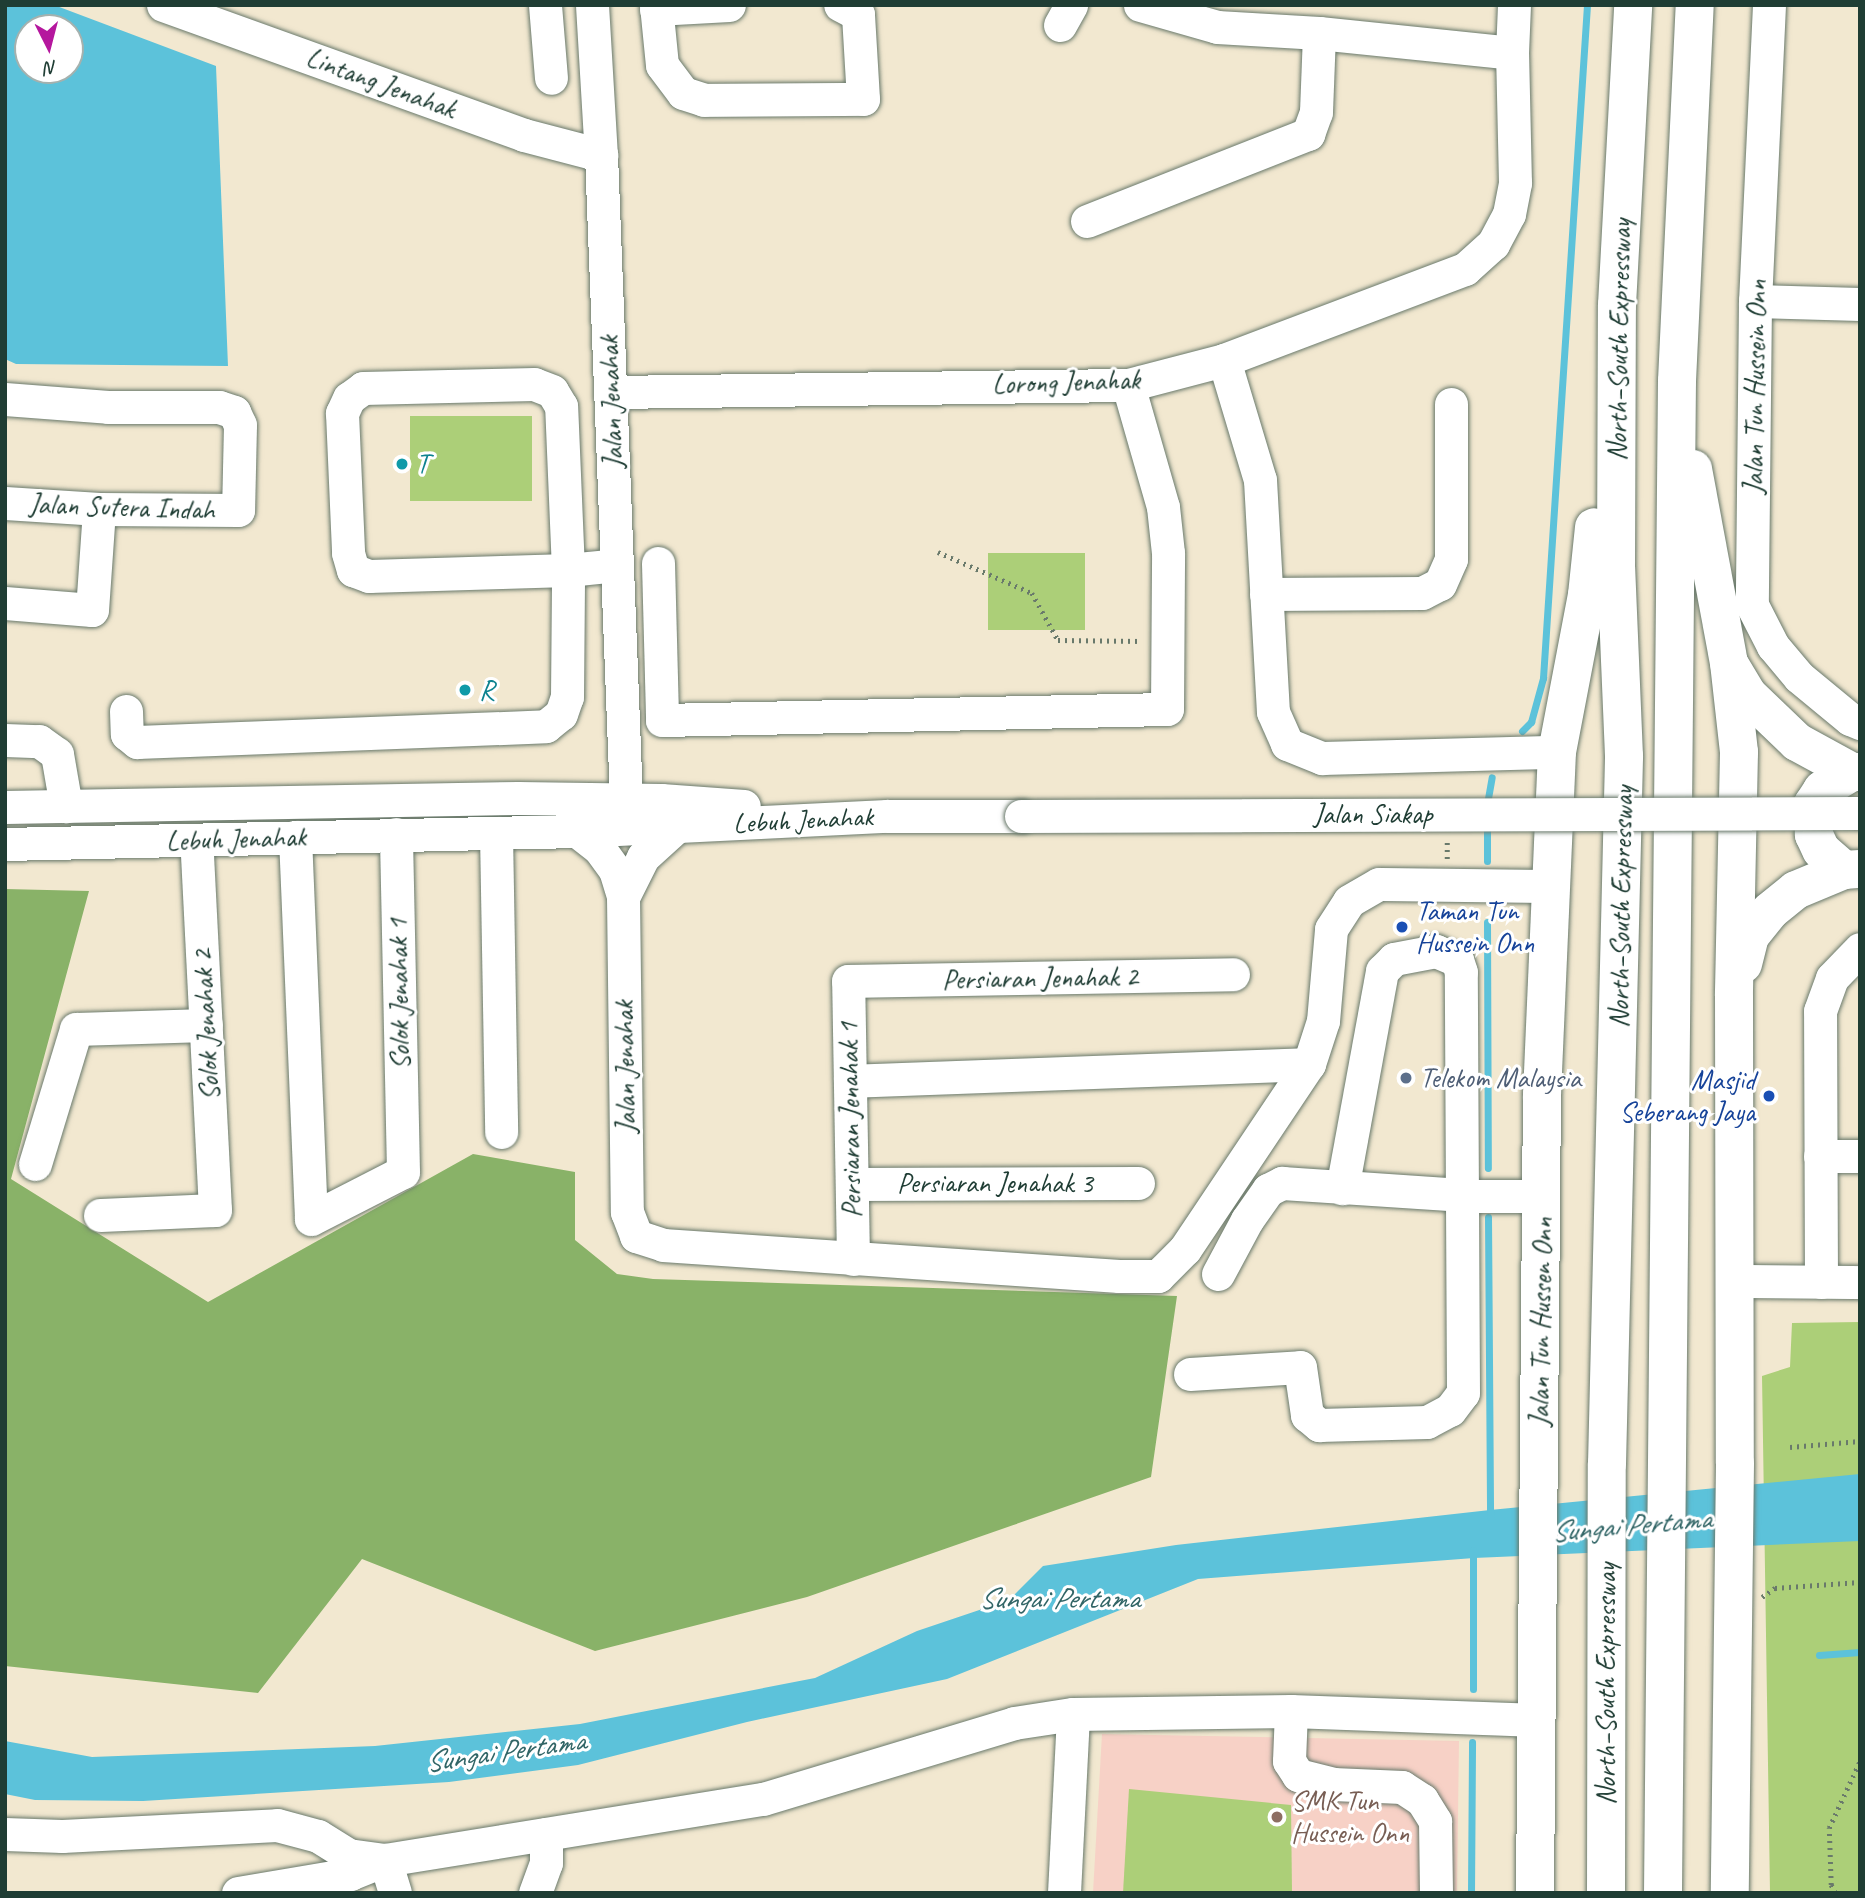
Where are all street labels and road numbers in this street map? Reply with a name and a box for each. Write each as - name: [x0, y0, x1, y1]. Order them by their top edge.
- street label: Lintang Jenahak: [302, 41, 460, 125]
- street label: North–South Expressway: [1600, 219, 1638, 461]
- street label: Jalan Tun Hussein Onn: [1736, 280, 1774, 494]
- street label: Jalan Jenahak: [592, 336, 630, 468]
- street label: Lorong Jenahak: [992, 363, 1140, 401]
- street label: Jalan Sutera Indah: [29, 487, 215, 527]
- street label: North–South Expressway: [1602, 786, 1640, 1028]
- street label: Jalan Siakap: [1314, 797, 1432, 831]
- street label: Lebuh Jenahak: [733, 800, 873, 840]
- street label: Lebuh Jenahak: [166, 820, 306, 858]
- street label: Solok Jenahak 1: [381, 919, 417, 1069]
- street label: Solok Jenahak 2: [185, 949, 227, 1101]
- street label: Persiaran Jenahak 2: [942, 960, 1138, 996]
- street label: Jalan Jenahak: [607, 1001, 643, 1133]
- street label: Persiaran Jenahak 1: [832, 1022, 868, 1218]
- street label: Persiaran Jenahak 3: [898, 1166, 1092, 1200]
- street label: Jalan Tun Hussen Onn: [1522, 1217, 1560, 1427]
- street label: North–South Expressway: [1589, 1563, 1623, 1805]

